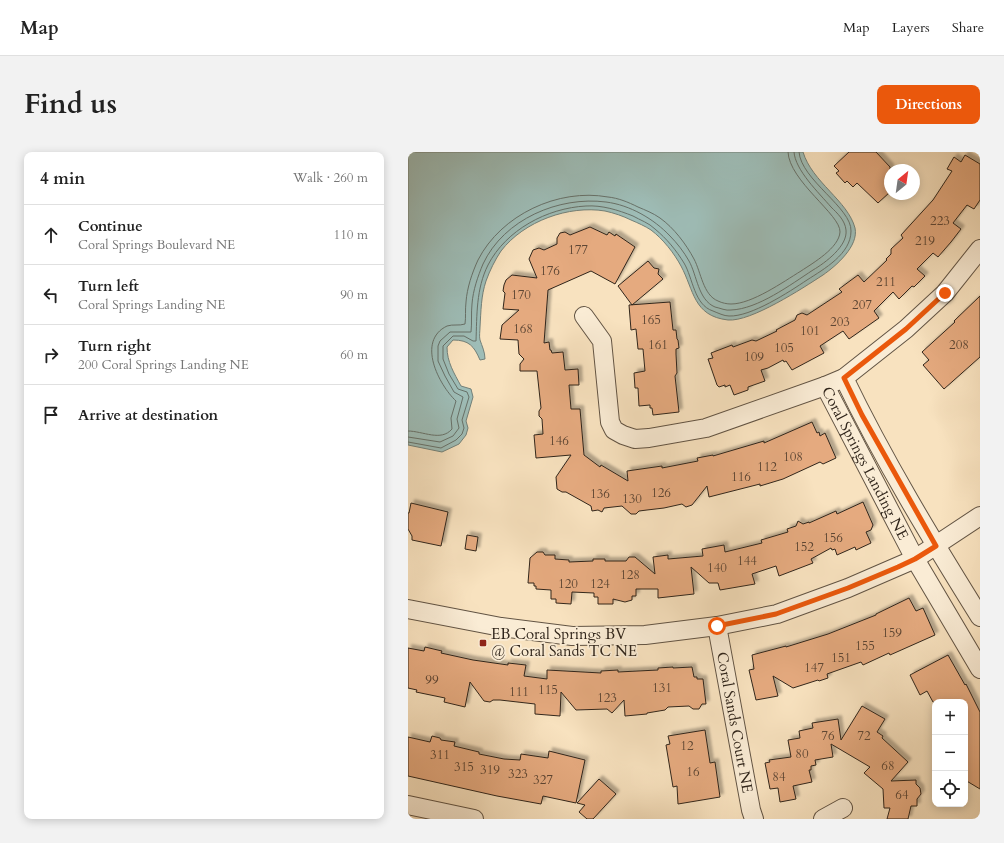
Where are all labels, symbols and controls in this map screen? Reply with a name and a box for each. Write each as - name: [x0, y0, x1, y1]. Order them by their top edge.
- text: Map: [20, 15, 59, 41]
- text: Map: [843, 18, 870, 37]
- text: Layers: [892, 18, 930, 37]
- text: Share: [952, 18, 984, 37]
- text: Find us: [24, 85, 117, 123]
- button: Directions: [877, 85, 980, 124]
- north arrow: [884, 164, 920, 200]
- text: 4 min: [40, 167, 85, 190]
- text: Walk · 260 m: [293, 169, 368, 187]
- house number: 223: [930, 212, 950, 230]
- text: Continue: [78, 216, 143, 236]
- icon: ahead: [40, 224, 62, 246]
- text: 110 m: [334, 226, 368, 244]
- house number: 219: [915, 232, 935, 250]
- text: Coral Springs Boulevard NE: [78, 236, 235, 254]
- house number: 177: [568, 241, 588, 259]
- house number: 176: [540, 262, 560, 280]
- house number: 211: [876, 273, 896, 291]
- text: Turn left: [78, 276, 139, 296]
- icon: left: [40, 284, 62, 306]
- route end: [936, 284, 954, 302]
- text: 90 m: [340, 286, 368, 304]
- house number: 170: [511, 286, 531, 304]
- text: Coral Springs Landing NE: [78, 296, 225, 314]
- house number: 207: [852, 296, 872, 314]
- house number: 165: [641, 311, 661, 329]
- house number: 203: [830, 313, 850, 331]
- house number: 168: [513, 320, 533, 338]
- house number: 101: [800, 322, 820, 340]
- text: Turn right: [78, 336, 151, 356]
- house number: 161: [648, 336, 668, 354]
- house number: 208: [949, 336, 969, 354]
- house number: 105: [774, 339, 794, 357]
- icon: right: [40, 344, 62, 366]
- text: 60 m: [340, 346, 368, 364]
- house number: 109: [744, 348, 764, 366]
- text: 200 Coral Springs Landing NE: [78, 356, 249, 374]
- street label: Coral Springs Landing NE: [817, 383, 913, 543]
- icon: arrive: [40, 404, 62, 426]
- text: Arrive at destination: [78, 405, 218, 425]
- house number: 146: [549, 432, 569, 450]
- house number: 108: [783, 448, 803, 466]
- house number: 112: [757, 458, 777, 476]
- house number: 116: [731, 468, 751, 486]
- house number: 126: [651, 484, 671, 502]
- house number: 136: [590, 485, 610, 503]
- house number: 130: [622, 490, 642, 508]
- house number: 156: [823, 529, 843, 547]
- house number: 152: [794, 538, 814, 556]
- house number: 144: [737, 552, 757, 570]
- house number: 140: [707, 559, 727, 577]
- house number: 128: [620, 566, 640, 584]
- house number: 120: [558, 575, 578, 593]
- house number: 124: [590, 575, 610, 593]
- route start: [708, 617, 726, 635]
- place label: EB Coral Springs BV @ Coral Sands TC NE: [491, 624, 637, 661]
- house number: 159: [882, 624, 902, 642]
- house number: 155: [855, 637, 875, 655]
- marker: EB Coral Springs BV @ Coral Sands TC NE: [478, 638, 488, 648]
- house number: 151: [831, 649, 851, 667]
- street label: Coral Sands Court NE: [712, 650, 758, 795]
- house number: 147: [804, 659, 824, 677]
- house number: 99: [425, 671, 439, 689]
- house number: 131: [652, 679, 672, 697]
- house number: 115: [538, 681, 558, 699]
- house number: 111: [509, 683, 529, 701]
- house number: 123: [597, 689, 617, 707]
- map controls: [932, 699, 968, 807]
- button: +: [932, 699, 968, 735]
- house number: 76: [821, 727, 835, 745]
- house number: 72: [857, 727, 871, 745]
- button: −: [932, 735, 968, 771]
- house number: 12: [680, 737, 694, 755]
- house number: 80: [795, 745, 809, 763]
- house number: 311: [430, 746, 450, 764]
- house number: 68: [881, 757, 895, 775]
- house number: 315: [454, 758, 474, 776]
- house number: 319: [480, 761, 500, 779]
- house number: 16: [686, 763, 700, 781]
- house number: 323: [508, 765, 528, 783]
- house number: 84: [772, 768, 786, 786]
- house number: 327: [533, 771, 553, 789]
- button: locate: [932, 771, 968, 807]
- house number: 64: [895, 786, 909, 804]

